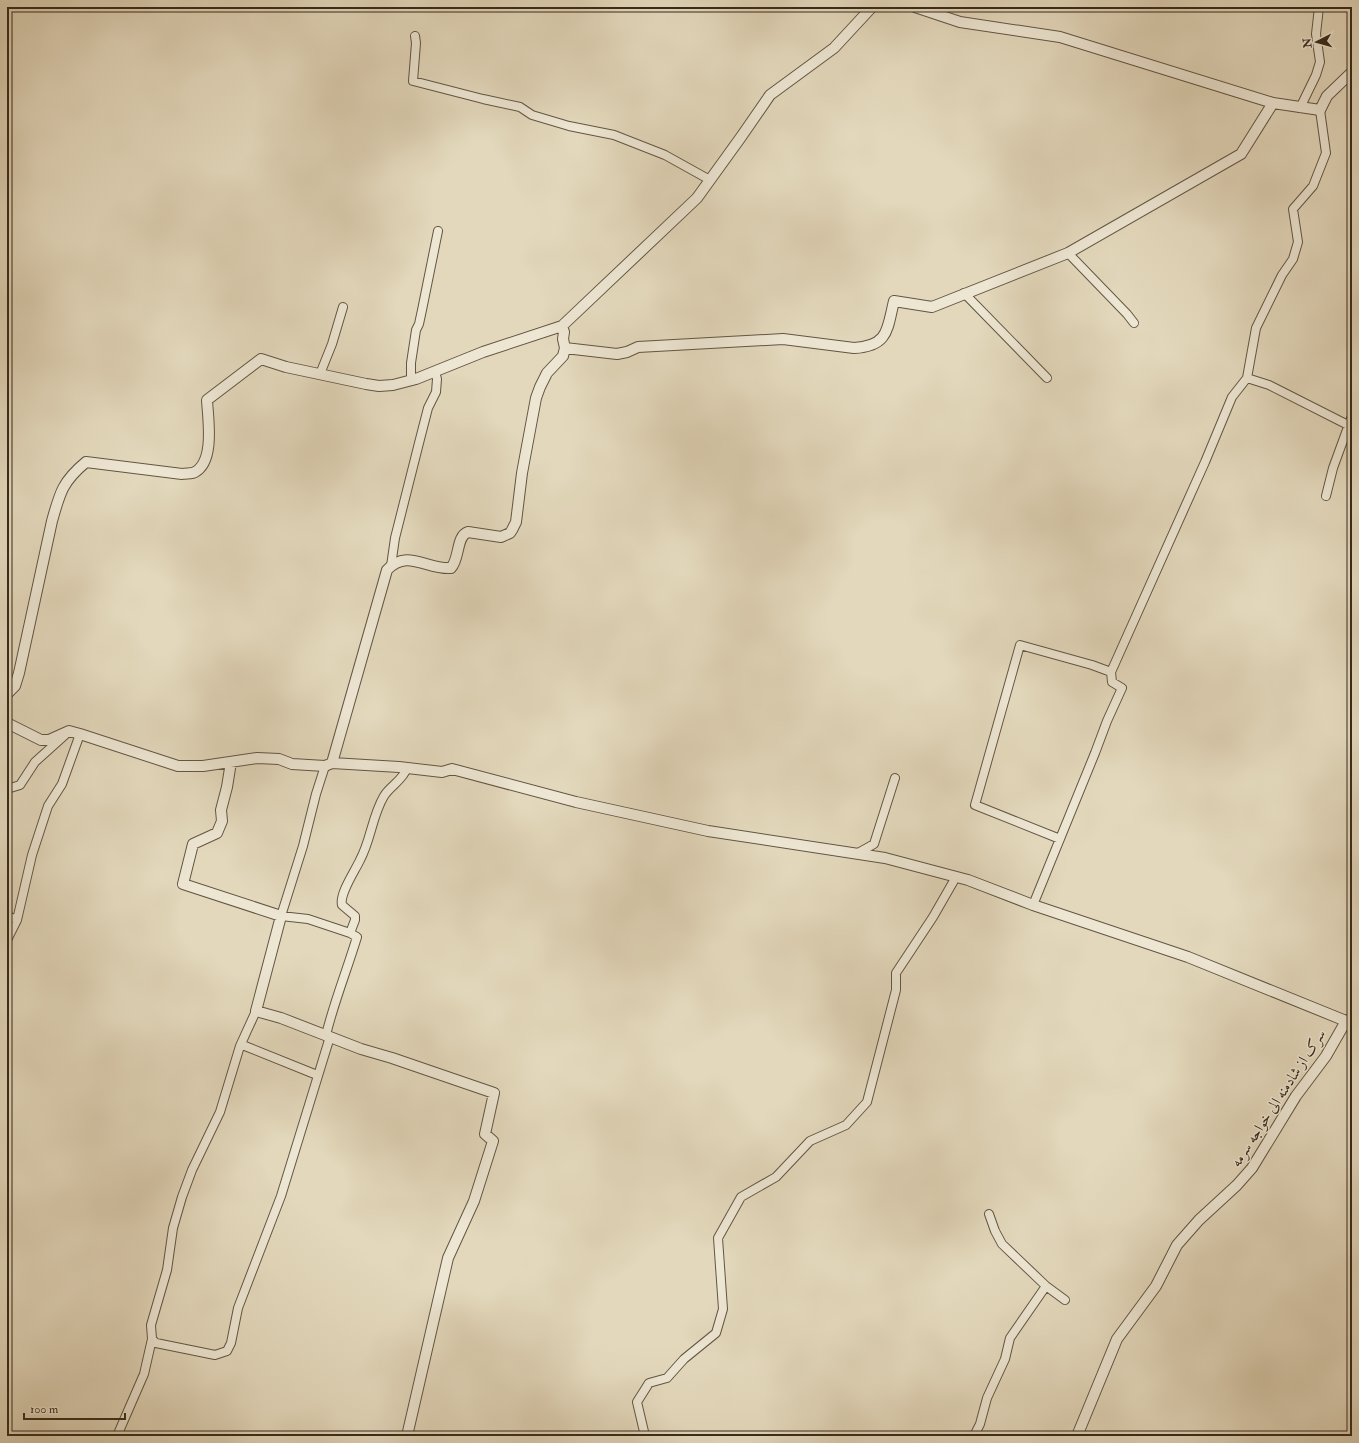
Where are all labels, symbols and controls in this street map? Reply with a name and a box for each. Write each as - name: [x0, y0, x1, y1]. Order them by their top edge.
- north arrow: [1297, 22, 1337, 62]
- text: N: [1300, 36, 1315, 50]
- street label: سرک از شادمنه الی خواجه سرمه: [1227, 1026, 1330, 1171]
- scale bar: [24, 1395, 125, 1421]
- text: 100 m: [30, 1402, 59, 1417]

